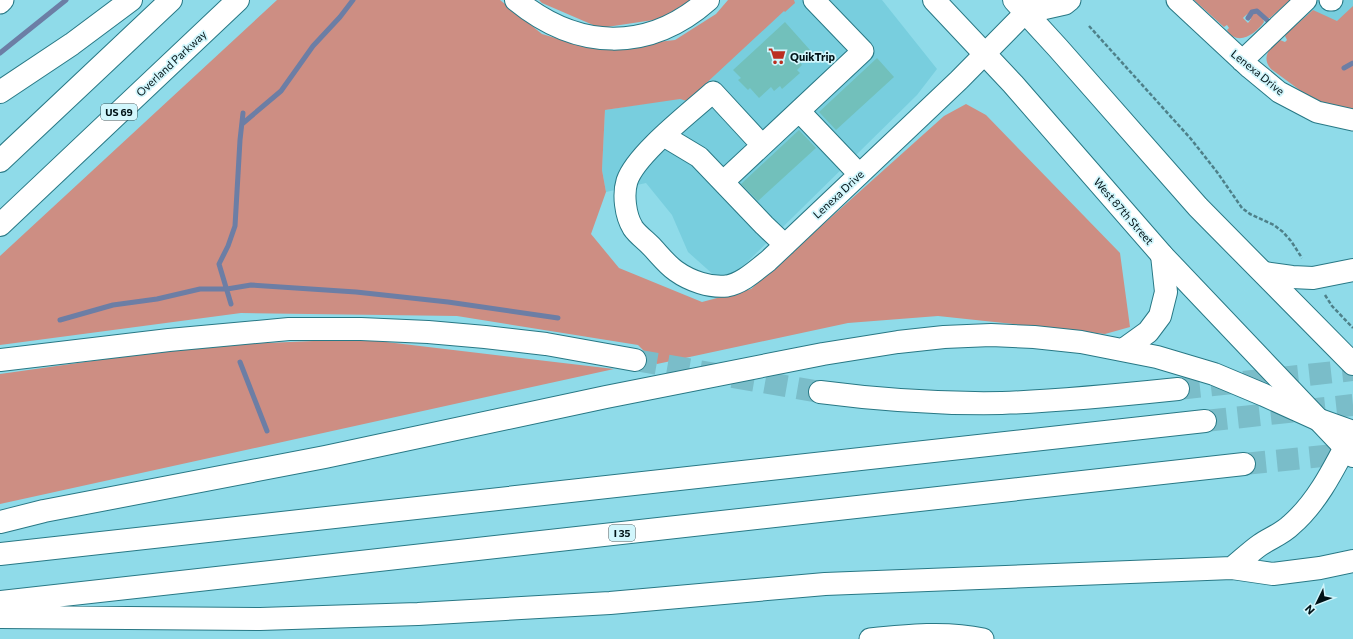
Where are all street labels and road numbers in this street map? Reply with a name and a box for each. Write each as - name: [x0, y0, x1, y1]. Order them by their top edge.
- street label: Overland Parkway: [133, 27, 209, 99]
- street label: Lenexa Drive: [1229, 47, 1287, 97]
- road number: US 69: [101, 104, 137, 120]
- street label: Lenexa Drive: [810, 167, 866, 221]
- street label: West 87th Street: [1091, 175, 1157, 247]
- road number: I 35: [609, 525, 635, 541]

